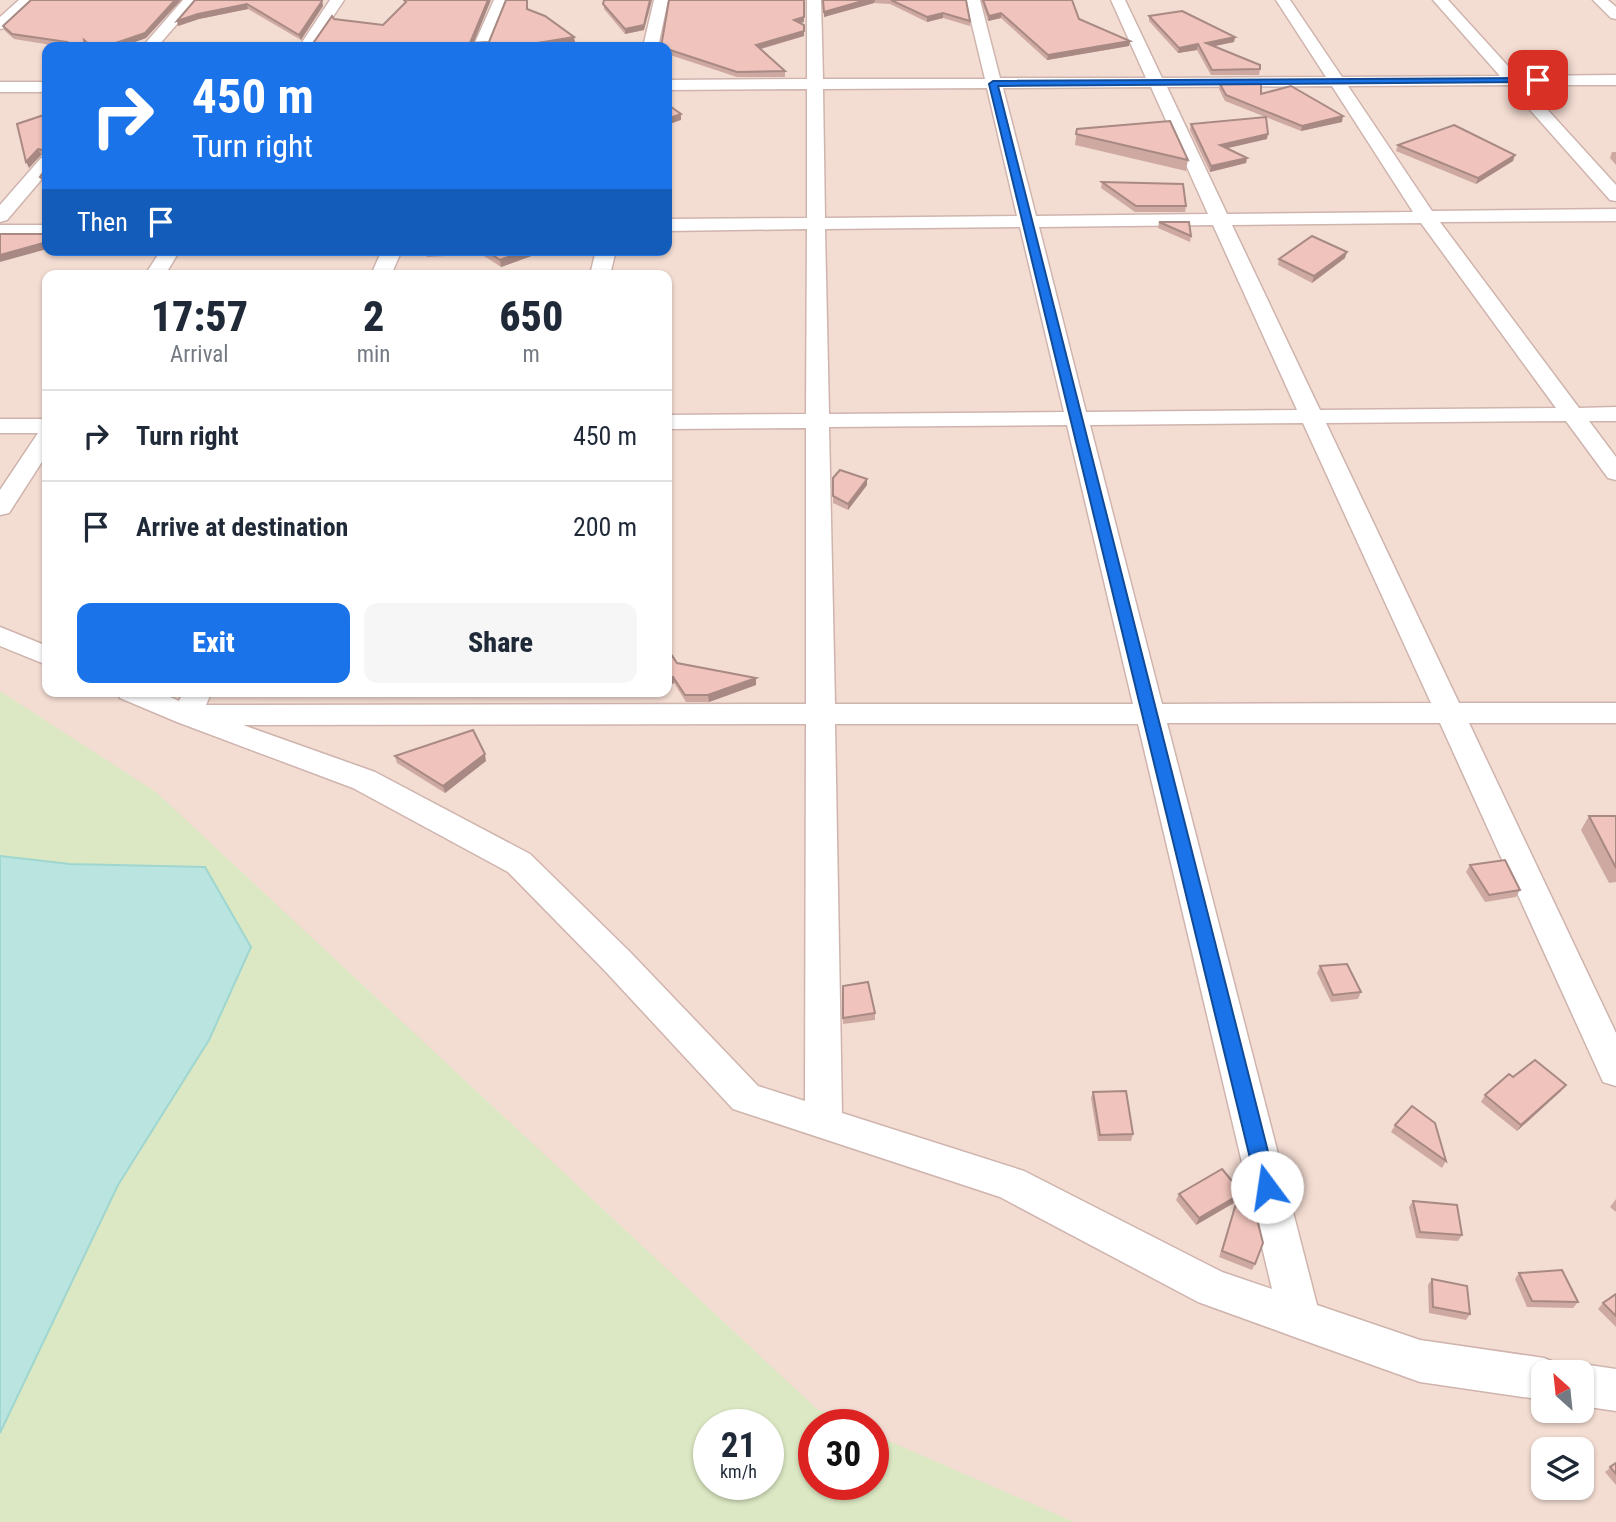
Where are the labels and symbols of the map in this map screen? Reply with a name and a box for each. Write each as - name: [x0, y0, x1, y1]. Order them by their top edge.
- pin: [1508, 50, 1568, 110]
- position arrow: [1230, 1150, 1304, 1224]
- north arrow: [1531, 1360, 1594, 1423]
- speed limit sign: 30: [798, 1409, 889, 1500]

